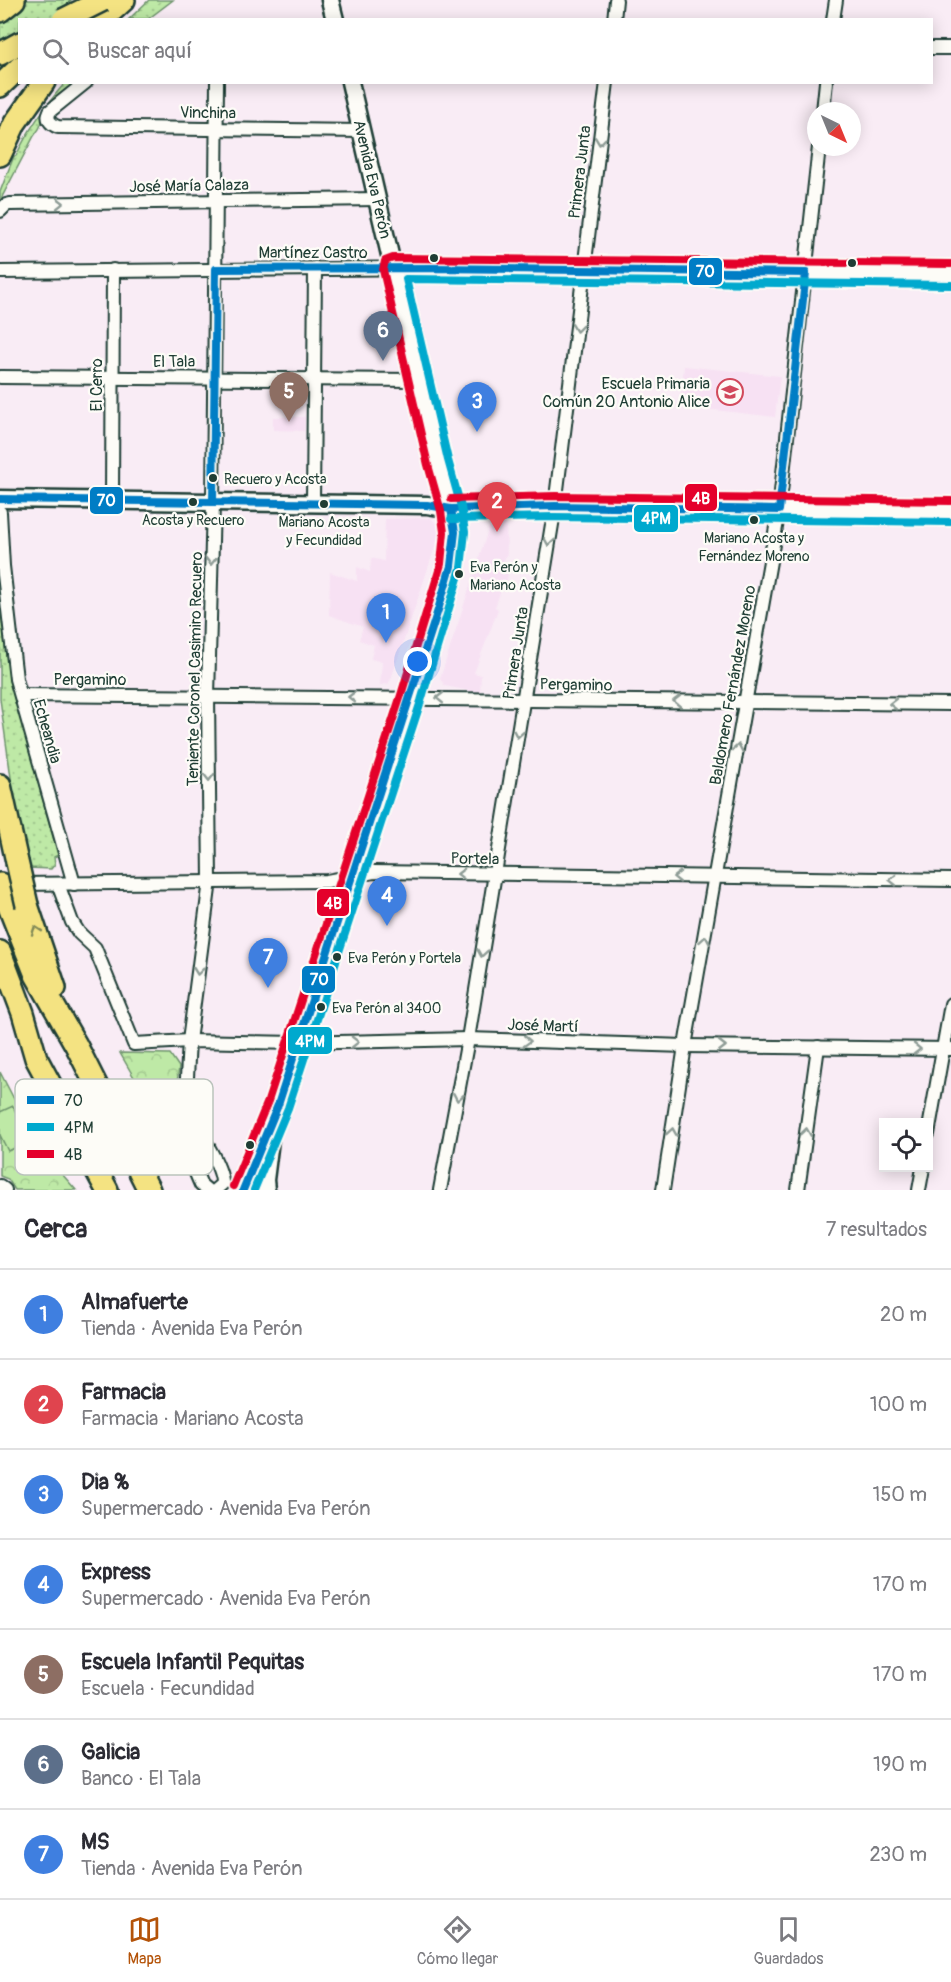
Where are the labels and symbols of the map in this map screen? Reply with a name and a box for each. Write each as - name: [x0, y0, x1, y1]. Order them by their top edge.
- north arrow: [807, 102, 861, 156]
- street label: Vinchina: [180, 103, 236, 123]
- street label: Avenida Eva Perón: [349, 118, 395, 241]
- street label: Primera Junta: [564, 124, 596, 220]
- one-way arrow: [594, 136, 606, 145]
- street label: José María Calaza: [129, 175, 249, 197]
- one-way arrow: [55, 197, 64, 209]
- street label: Martínez Castro: [258, 243, 368, 263]
- unlabelled marker: [428, 252, 440, 264]
- line badge: 7O: [688, 257, 723, 286]
- unlabelled marker: [846, 257, 858, 269]
- text: 7O: [696, 262, 714, 282]
- pin: 6: [364, 312, 403, 361]
- one-way arrow: [571, 323, 583, 332]
- street label: El Tala: [153, 352, 195, 372]
- street label: El Cerro: [87, 358, 107, 412]
- pin: 5: [270, 372, 308, 422]
- place label: Escuela Primaria Común 20 Antonio Alice: [542, 374, 710, 412]
- school or university icon: Escuela Primaria Común 20 Antonio Alice: [715, 377, 745, 407]
- pin: 3: [458, 382, 496, 432]
- place label: Recuero y Acosta: [224, 471, 326, 488]
- marker: Recuero y Acosta: [207, 472, 219, 484]
- pin: 2: [478, 482, 516, 532]
- line badge: 4B: [684, 483, 718, 512]
- line badge: 7O: [89, 486, 124, 515]
- text: 4B: [692, 489, 710, 509]
- text: 7O: [97, 491, 115, 511]
- marker: Acosta y Recuero: [187, 496, 199, 508]
- marker: Mariano Acosta y Fecundidad: [318, 498, 330, 510]
- line badge: 4PM: [633, 504, 679, 533]
- text: 4PM: [641, 509, 671, 529]
- place label: Acosta y Recuero: [142, 512, 245, 529]
- place label: Mariano Acosta y Fecundidad: [278, 514, 370, 549]
- marker: Mariano Acosta y Fernández Moreno: [748, 514, 760, 526]
- place label: Mariano Acosta y Fernández Moreno: [698, 530, 810, 565]
- one-way arrow: [544, 537, 556, 547]
- street label: Teniente Coronel Casimiro Recuero: [183, 551, 207, 787]
- one-way arrow: [205, 557, 218, 566]
- place label: Eva Perón y Mariano Acosta: [470, 559, 561, 594]
- marker: Eva Perón y Mariano Acosta: [453, 568, 465, 580]
- street label: Baldomero Fernández Moreno: [706, 583, 760, 787]
- pin: 1: [366, 594, 406, 643]
- street label: Primera Junta: [499, 605, 533, 701]
- your location: [403, 647, 432, 676]
- street label: Pergamino: [54, 670, 127, 690]
- street label: Pergamino: [539, 674, 613, 696]
- one-way arrow: [348, 691, 357, 704]
- one-way arrow: [435, 692, 444, 704]
- one-way arrow: [672, 695, 681, 708]
- street label: Echeandia: [28, 697, 66, 766]
- one-way arrow: [888, 698, 897, 710]
- one-way arrow: [512, 729, 525, 739]
- one-way arrow: [731, 743, 744, 753]
- one-way arrow: [203, 773, 215, 782]
- street label: Portela: [450, 849, 500, 869]
- one-way arrow: [456, 868, 465, 880]
- one-way arrow: [672, 871, 681, 883]
- one-way arrow: [888, 874, 897, 886]
- pin: 4: [368, 876, 406, 926]
- line badge: 4B: [316, 888, 350, 917]
- text: 4B: [324, 894, 342, 914]
- one-way arrow: [30, 925, 43, 936]
- one-way arrow: [698, 935, 710, 945]
- pin: 7: [248, 938, 288, 988]
- one-way arrow: [476, 948, 488, 958]
- place label: Eva Perón y Portela: [348, 950, 461, 967]
- marker: Eva Perón y Portela: [331, 951, 343, 963]
- line badge: 7O: [301, 965, 336, 994]
- one-way arrow: [192, 967, 205, 976]
- text: 7O: [310, 970, 328, 990]
- place label: Eva Perón al 3400: [332, 1000, 441, 1017]
- marker: Eva Perón al 3400: [315, 1001, 327, 1013]
- street label: José Martí: [507, 1015, 579, 1037]
- line badge: 4PM: [287, 1026, 333, 1055]
- text: 4PM: [295, 1032, 325, 1052]
- one-way arrow: [522, 1035, 531, 1047]
- one-way arrow: [350, 1036, 359, 1048]
- one-way arrow: [717, 1040, 726, 1052]
- one-way arrow: [912, 1043, 921, 1055]
- legend: [15, 1079, 213, 1175]
- text: 7O: [64, 1091, 83, 1111]
- one-way arrow: [452, 1091, 465, 1101]
- text: 4PM: [64, 1118, 94, 1138]
- one-way arrow: [800, 1127, 812, 1137]
- one-way arrow: [665, 1128, 677, 1137]
- unlabelled marker: [244, 1139, 256, 1151]
- text: 4B: [64, 1145, 82, 1165]

